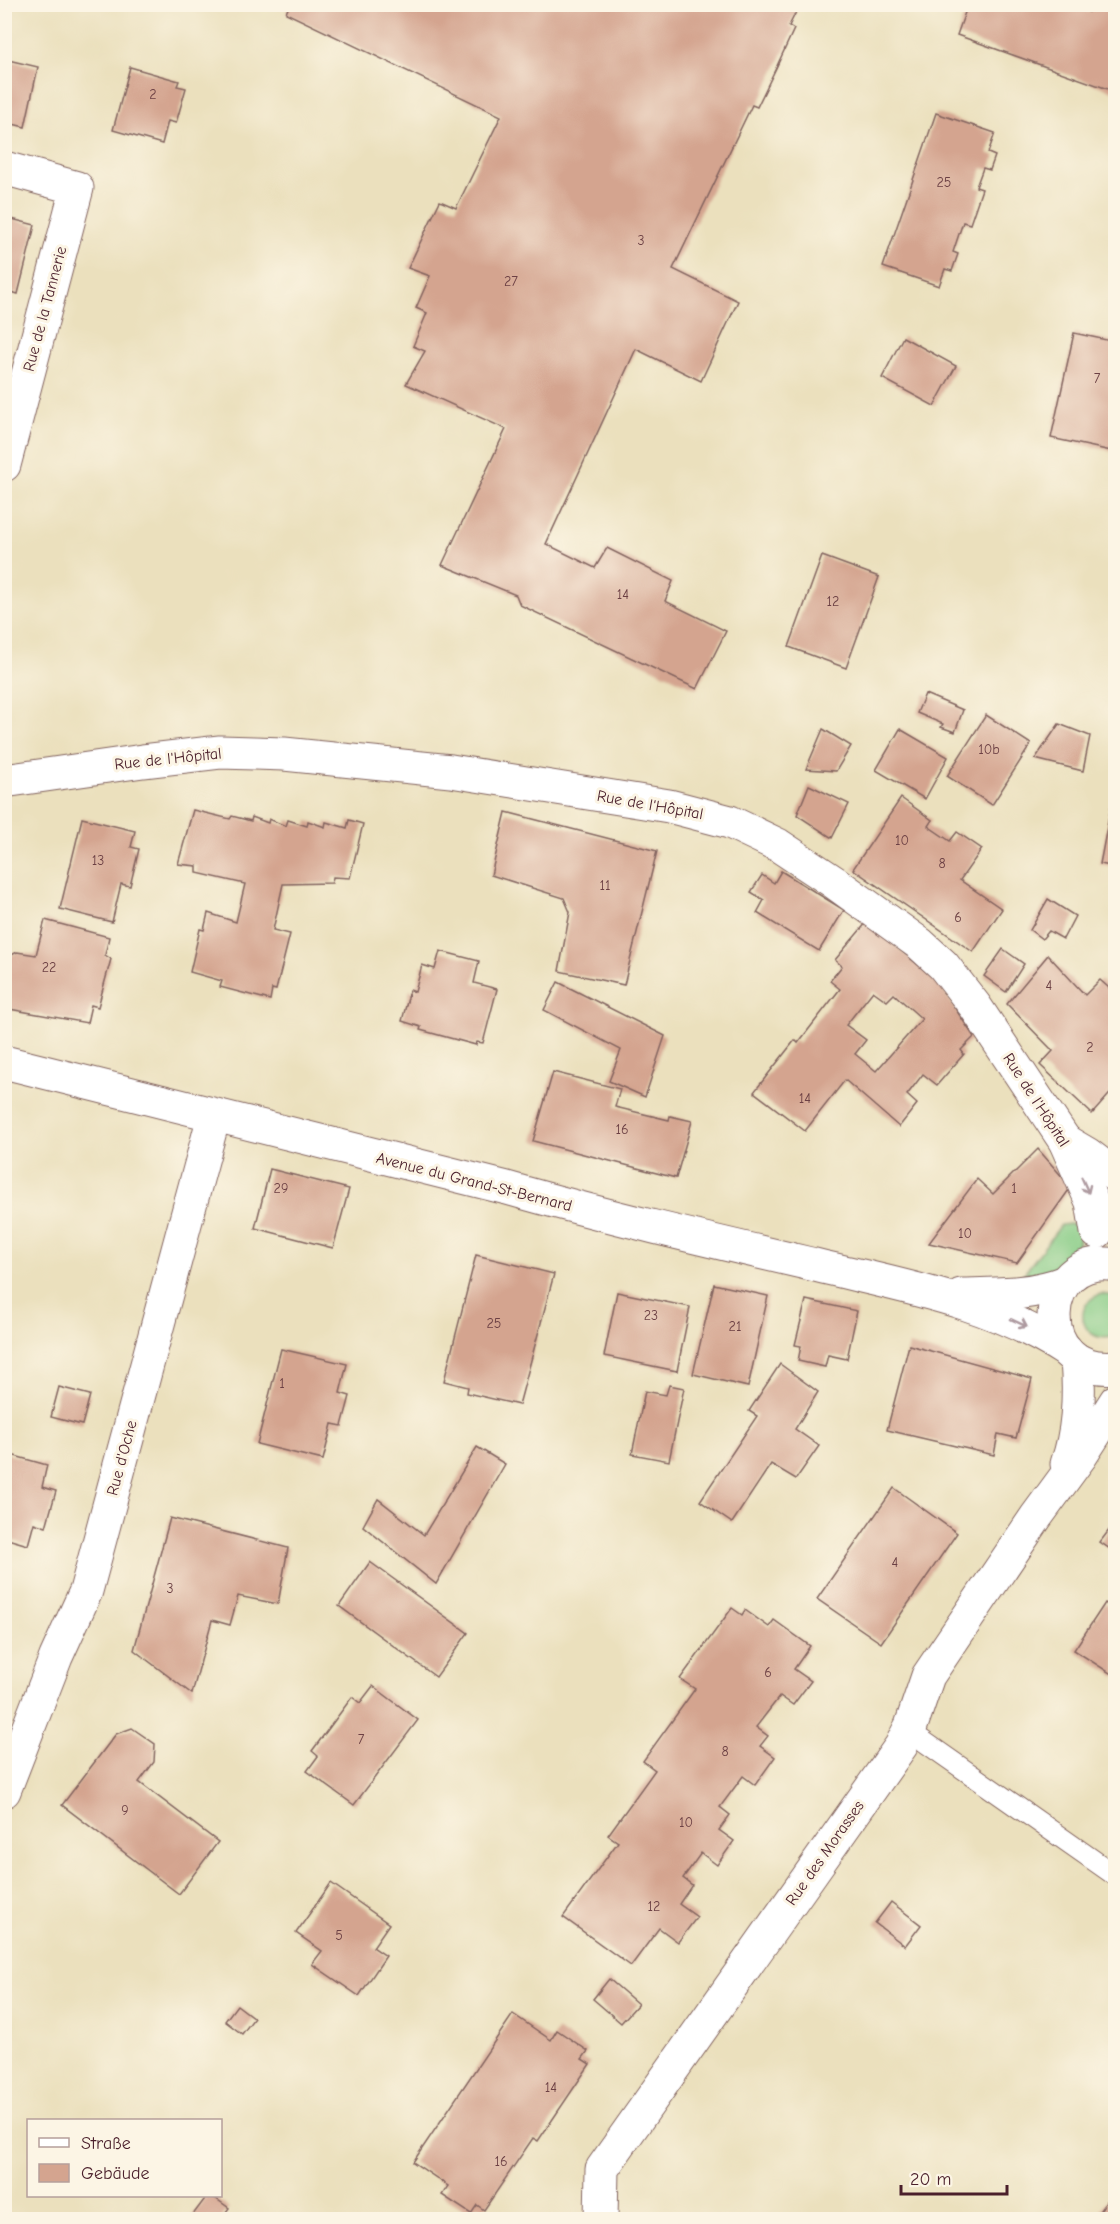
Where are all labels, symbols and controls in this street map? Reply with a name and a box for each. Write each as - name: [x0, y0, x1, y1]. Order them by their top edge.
- house number: 2: [149, 86, 157, 103]
- house number: 25: [937, 174, 951, 191]
- house number: 3: [637, 232, 645, 249]
- street label: Rue de la Tannerie: [20, 244, 70, 374]
- house number: 27: [504, 273, 518, 290]
- house number: 7: [1094, 370, 1101, 387]
- house number: 14: [617, 586, 629, 603]
- house number: 12: [827, 593, 839, 610]
- house number: 10b: [978, 741, 1000, 758]
- street label: Rue de l'Hôpital: [114, 744, 222, 774]
- street label: Rue de l'Hôpital: [595, 787, 705, 823]
- house number: 10: [895, 832, 909, 849]
- house number: 13: [92, 852, 104, 869]
- house number: 8: [938, 855, 946, 872]
- house number: 11: [599, 877, 611, 894]
- house number: 6: [954, 909, 962, 926]
- house number: 22: [42, 959, 56, 976]
- house number: 4: [1046, 977, 1053, 994]
- house number: 2: [1086, 1039, 1094, 1056]
- street label: Rue de l'Hôpital: [999, 1050, 1073, 1150]
- house number: 14: [799, 1090, 811, 1107]
- house number: 16: [615, 1121, 629, 1138]
- street label: Avenue du Grand-St-Bernard: [374, 1149, 574, 1215]
- one-way arrow: [1080, 1176, 1091, 1194]
- house number: 29: [274, 1180, 288, 1197]
- house number: 1: [1011, 1180, 1017, 1197]
- house number: 10: [958, 1225, 972, 1242]
- house number: 23: [644, 1307, 658, 1324]
- house number: 25: [487, 1315, 501, 1332]
- house number: 21: [729, 1318, 741, 1335]
- one-way arrow: [1009, 1318, 1027, 1330]
- house number: 1: [279, 1375, 285, 1392]
- street label: Rue d'Oche: [103, 1418, 141, 1498]
- house number: 4: [892, 1554, 899, 1571]
- house number: 3: [166, 1580, 174, 1597]
- house number: 6: [764, 1664, 772, 1681]
- house number: 7: [358, 1731, 365, 1748]
- house number: 8: [721, 1743, 729, 1760]
- street label: Rue des Morasses: [782, 1797, 868, 1909]
- house number: 9: [121, 1802, 129, 1819]
- house number: 10: [679, 1814, 693, 1831]
- house number: 12: [648, 1898, 660, 1915]
- house number: 5: [335, 1927, 343, 1944]
- house number: 14: [545, 2079, 557, 2096]
- legend: [27, 2119, 222, 2197]
- text: Straße: [81, 2133, 131, 2154]
- house number: 16: [494, 2153, 508, 2170]
- scale bar: [901, 2158, 1008, 2196]
- text: Gebäude: [81, 2163, 150, 2184]
- text: 20 m: [910, 2169, 951, 2190]

